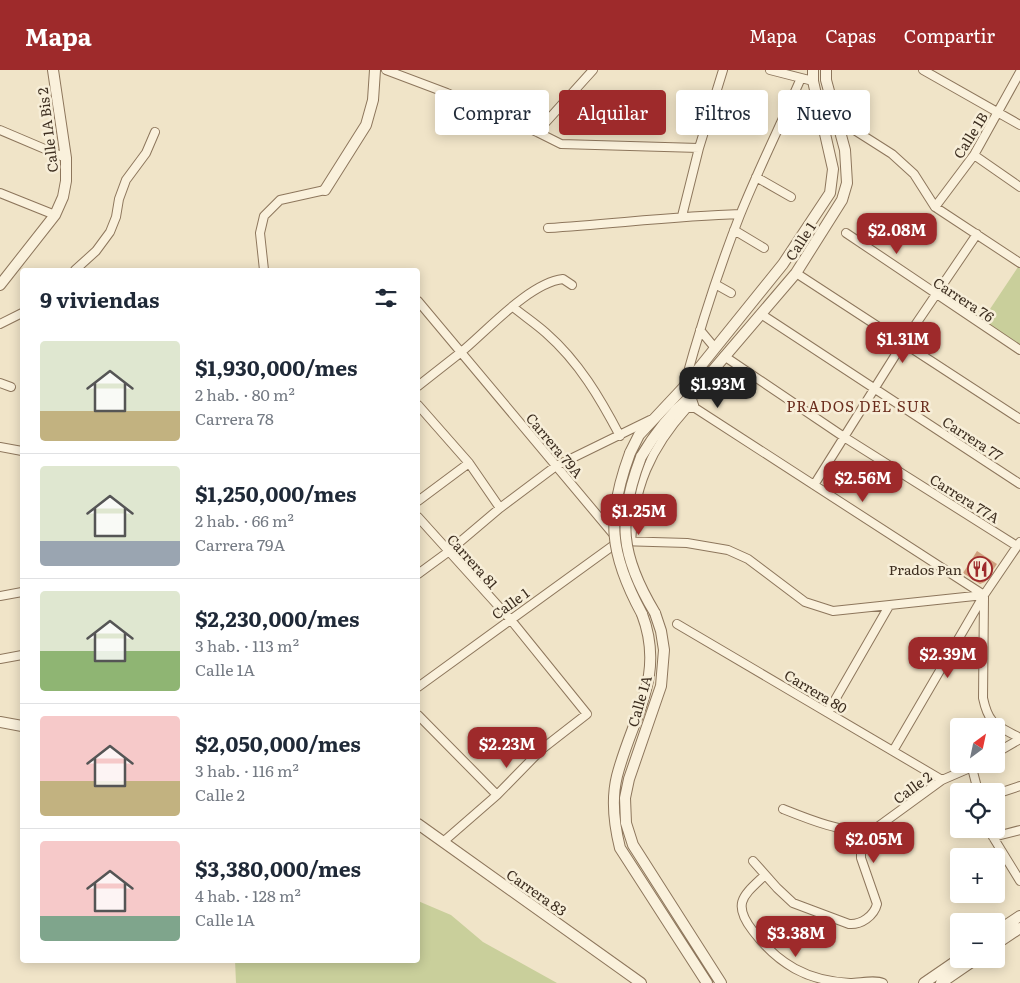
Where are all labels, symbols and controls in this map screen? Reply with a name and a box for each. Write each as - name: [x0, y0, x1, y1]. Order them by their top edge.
- text: Mapa: [25, 18, 92, 53]
- text: Mapa: [749, 22, 797, 49]
- text: Capas: [825, 22, 876, 49]
- text: Compartir: [904, 22, 995, 49]
- street label: Calle 1A Bis 2: [32, 86, 62, 174]
- chip: Comprar: [435, 90, 549, 135]
- chip: Alquilar: [559, 90, 666, 135]
- chip: Filtros: [676, 90, 768, 135]
- chip: Nuevo: [778, 90, 870, 135]
- street label: Calle 1B: [948, 108, 992, 162]
- pin: $2.08M: [856, 212, 938, 255]
- text: $2.08M: [868, 217, 926, 241]
- street label: Calle 1: [780, 218, 820, 264]
- street label: Carrera 76: [930, 272, 999, 326]
- text: 9 viviendas: [40, 283, 160, 314]
- icon: filters: [372, 284, 400, 312]
- pin: $1.31M: [862, 322, 944, 364]
- text: $1.31M: [877, 326, 929, 350]
- text: $1,930,000/mes: [195, 351, 358, 382]
- icon: home: [80, 361, 140, 421]
- pin: $1.93M: [677, 366, 759, 409]
- text: $1.93M: [690, 371, 746, 395]
- text: 2 hab. · 80 m²: [195, 382, 295, 406]
- district label: PRADOS DEL SUR: [786, 394, 932, 417]
- text: Carrera 78: [195, 406, 274, 430]
- street label: Carrera 79A: [522, 408, 588, 482]
- street label: Carrera 77: [939, 411, 1007, 465]
- pin: $2.56M: [822, 460, 904, 503]
- text: $2.56M: [834, 465, 892, 489]
- street label: Carrera 77A: [926, 469, 1004, 528]
- text: $1,250,000/mes: [195, 477, 357, 508]
- icon: home: [80, 486, 140, 546]
- pin: $1.25M: [598, 494, 680, 536]
- text: $1.25M: [612, 498, 666, 522]
- text: 2 hab. · 66 m²: [195, 508, 294, 532]
- street label: Carrera 81: [443, 529, 503, 593]
- text: Carrera 79A: [195, 532, 285, 556]
- restaurant icon: Prados Pan: [967, 556, 993, 582]
- place label: Prados Pan: [889, 559, 962, 579]
- street label: Calle 1: [487, 582, 533, 623]
- text: $2,230,000/mes: [195, 602, 359, 633]
- icon: home: [80, 611, 140, 671]
- text: 3 hab. · 113 m²: [195, 633, 299, 657]
- pin: $2.39M: [907, 636, 989, 679]
- text: $2.39M: [919, 641, 977, 665]
- text: Calle 1A: [195, 657, 255, 681]
- street label: Carrera 80: [781, 664, 851, 718]
- street label: Calle 1A: [622, 672, 656, 729]
- north arrow: [950, 718, 1005, 772]
- map controls: [950, 718, 1005, 968]
- pin: $2.23M: [466, 726, 548, 769]
- text: $2,050,000/mes: [195, 727, 361, 758]
- text: $2.23M: [479, 731, 535, 755]
- icon: home: [80, 736, 140, 796]
- text: 3 hab. · 116 m²: [195, 758, 299, 782]
- street label: Calle 2: [888, 766, 936, 808]
- text: Calle 2: [195, 782, 245, 806]
- button: locate: [950, 783, 1005, 838]
- pin: $2.05M: [833, 822, 915, 864]
- text: $2.05M: [845, 826, 903, 850]
- button: +: [950, 848, 1005, 903]
- text: $3,380,000/mes: [195, 852, 361, 883]
- icon: home: [80, 861, 140, 921]
- street label: Carrera 83: [503, 864, 571, 920]
- text: 4 hab. · 128 m²: [195, 883, 301, 907]
- text: Calle 1A: [195, 907, 255, 931]
- button: −: [950, 913, 1005, 968]
- pin: $3.38M: [755, 916, 837, 958]
- text: $3.38M: [767, 920, 825, 944]

